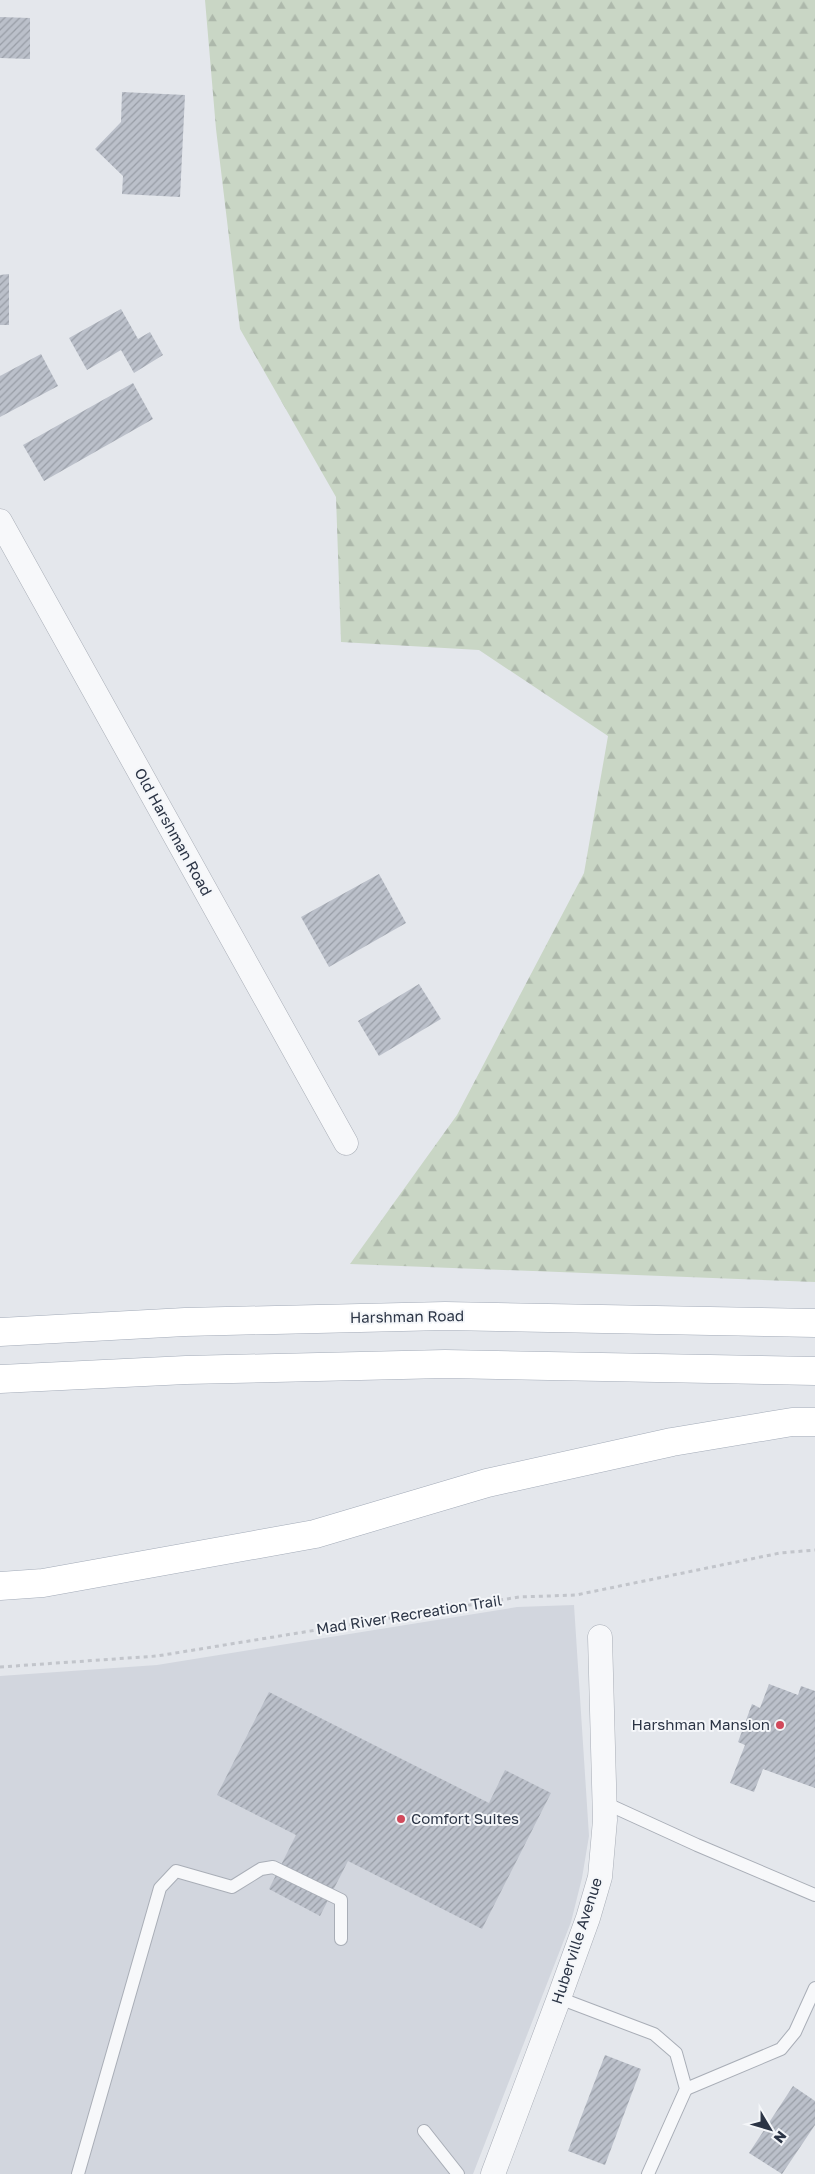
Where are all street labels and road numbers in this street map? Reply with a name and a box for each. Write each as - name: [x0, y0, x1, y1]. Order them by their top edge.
- street label: Old Harshman Road: [131, 765, 216, 898]
- street label: Harshman Road: [350, 1306, 464, 1326]
- street label: Mad River Recreation Trail: [315, 1590, 503, 1638]
- street label: Huberville Avenue: [547, 1875, 605, 2006]

